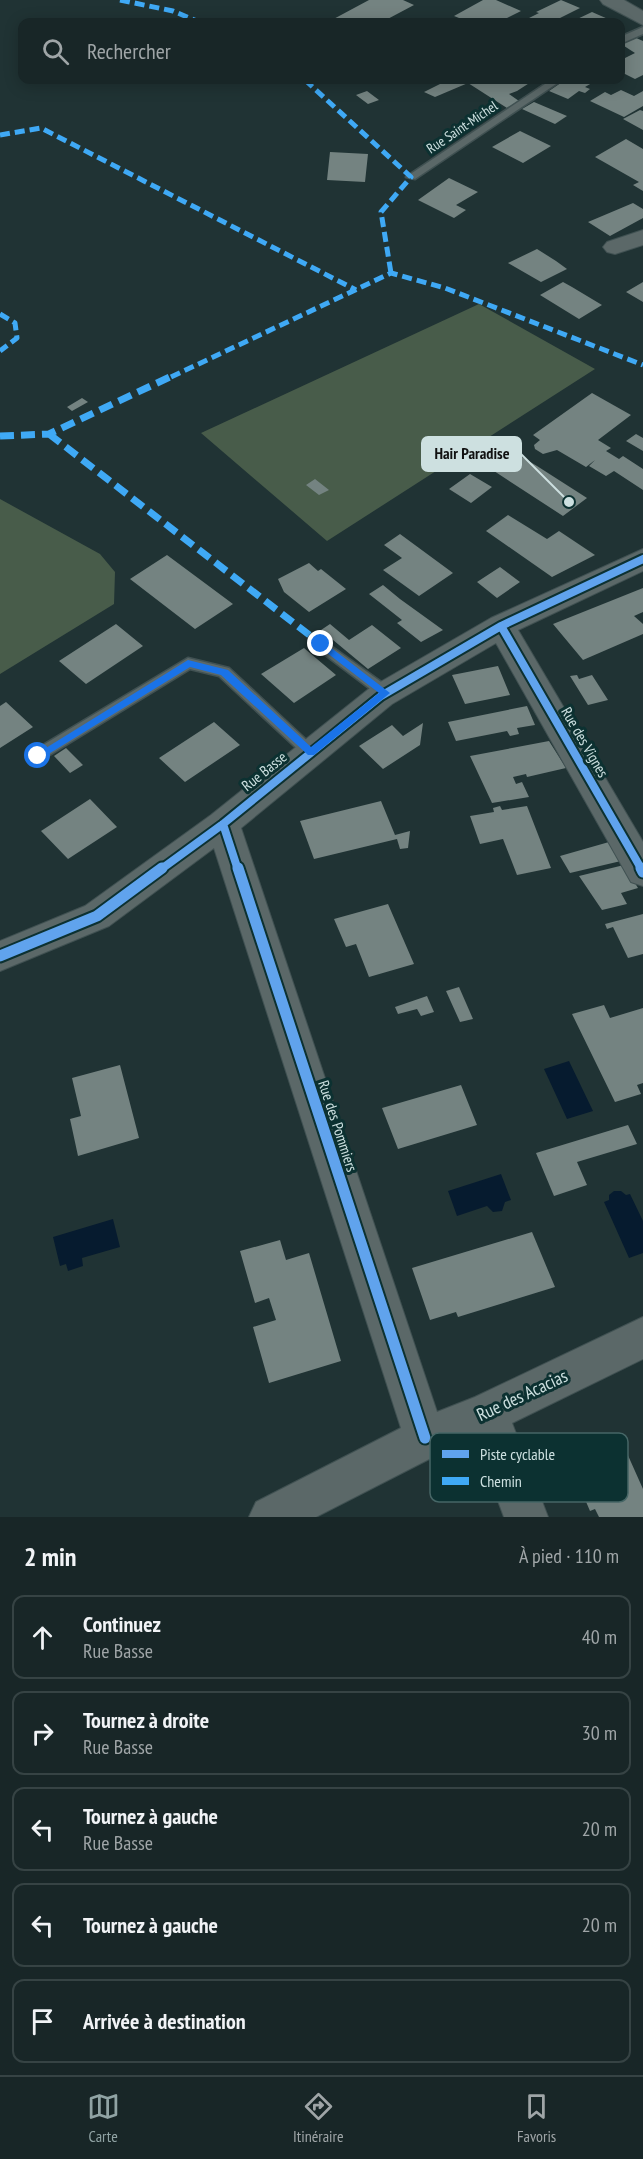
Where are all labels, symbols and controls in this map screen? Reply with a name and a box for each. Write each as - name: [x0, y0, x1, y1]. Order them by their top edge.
- search box: [18, 18, 625, 84]
- icon: search: [39, 35, 72, 68]
- text: Rechercher: [87, 37, 171, 65]
- street label: Rue Saint-Michel: [423, 96, 502, 157]
- callout: Hair Paradise: [422, 437, 521, 471]
- text: Hair Paradise: [434, 443, 510, 463]
- route end: [307, 630, 333, 656]
- street label: Rue des Vignes: [557, 703, 613, 781]
- route start: [24, 742, 50, 768]
- street label: Rue Basse: [238, 747, 290, 795]
- street label: Rue des Pommiers: [314, 1078, 362, 1174]
- street label: Rue des Acacias: [473, 1364, 571, 1426]
- legend: [430, 1433, 628, 1502]
- text: Piste cyclable: [480, 1444, 555, 1464]
- text: Chemin: [480, 1471, 522, 1491]
- text: 2 min: [24, 1540, 77, 1573]
- text: À pied · 110 m: [519, 1543, 619, 1569]
- text: Continuez: [83, 1610, 161, 1638]
- icon: ahead: [26, 1621, 59, 1654]
- text: 40 m: [582, 1624, 617, 1650]
- text: Rue Basse: [83, 1638, 153, 1664]
- text: Tournez à droite: [83, 1706, 209, 1734]
- icon: right: [26, 1717, 59, 1750]
- text: 30 m: [582, 1720, 617, 1746]
- text: Rue Basse: [83, 1734, 153, 1760]
- text: Tournez à gauche: [83, 1802, 218, 1830]
- icon: left: [26, 1813, 59, 1846]
- text: 20 m: [582, 1816, 617, 1842]
- text: Rue Basse: [83, 1830, 153, 1856]
- icon: left: [26, 1909, 59, 1942]
- text: Tournez à gauche: [83, 1911, 218, 1939]
- text: 20 m: [582, 1912, 617, 1938]
- icon: arrive: [26, 2005, 59, 2038]
- text: Arrivée à destination: [83, 2007, 246, 2035]
- tab: Carte: [87, 2090, 120, 2146]
- tab: Itinéraire: [293, 2090, 344, 2146]
- tab: Favoris: [517, 2090, 556, 2146]

